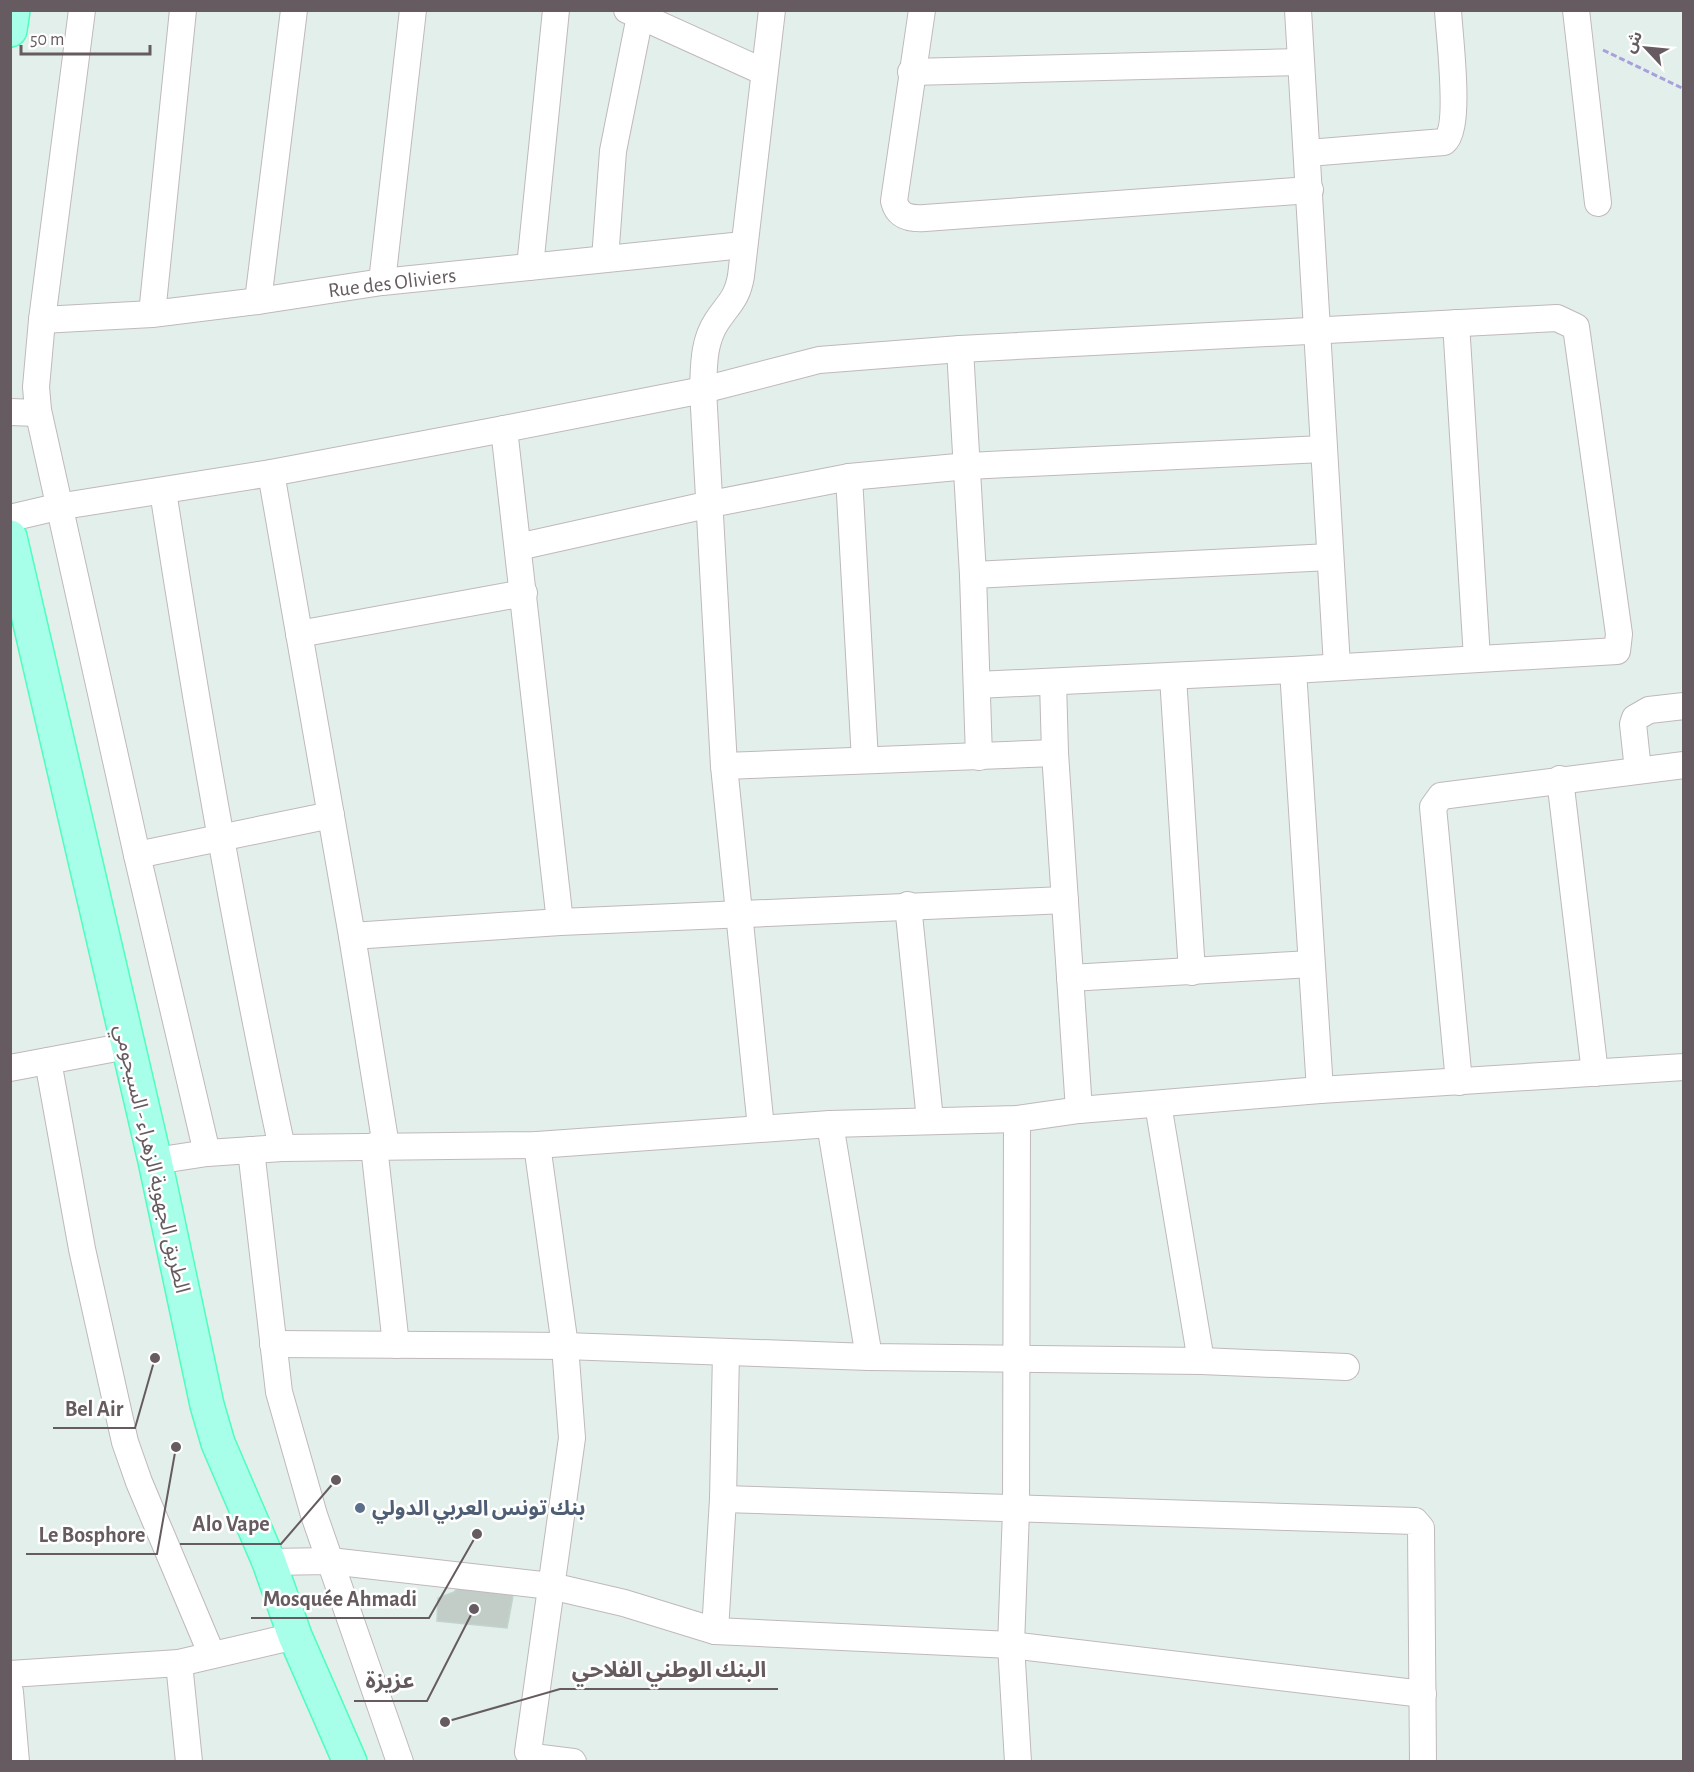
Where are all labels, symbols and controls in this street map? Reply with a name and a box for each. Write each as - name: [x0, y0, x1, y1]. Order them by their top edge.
- scale bar: [21, 18, 150, 56]
- north arrow: [1616, 18, 1676, 78]
- text: ش: [1621, 28, 1646, 56]
- text: 50 m: [30, 31, 64, 49]
- street label: Rue des Oliviers: [327, 265, 457, 301]
- street label: الطريق الجهوية الزهراء - السيجومي: [106, 1023, 193, 1296]
- callout: Bel Air: [53, 1388, 135, 1428]
- text: Bel Air: [65, 1398, 124, 1420]
- place label: بنك تونس العربي الدولي: [372, 1498, 585, 1524]
- marker: بنك تونس العربي الدولي: [353, 1501, 367, 1515]
- callout: Alo Vape: [180, 1504, 281, 1544]
- text: Alo Vape: [192, 1513, 270, 1535]
- callout: Le Bosphore: [26, 1514, 157, 1554]
- text: Le Bosphore: [39, 1524, 145, 1546]
- callout: Mosquée Ahmadi: [251, 1578, 429, 1618]
- text: Mosquée Ahmadi: [263, 1588, 417, 1610]
- callout: البنك الوطني الفلاحي: [560, 1649, 778, 1689]
- text: البنك الوطني الفلاحي: [572, 1659, 766, 1687]
- callout: عزيزة: [354, 1661, 427, 1701]
- text: عزيزة: [366, 1670, 414, 1693]

